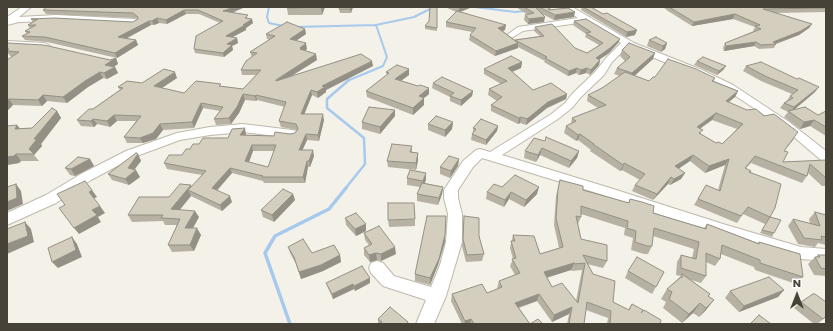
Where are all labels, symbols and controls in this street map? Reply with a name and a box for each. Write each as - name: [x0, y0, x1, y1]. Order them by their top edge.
- north arrow: [777, 275, 817, 315]
- text: N: [793, 275, 801, 291]

